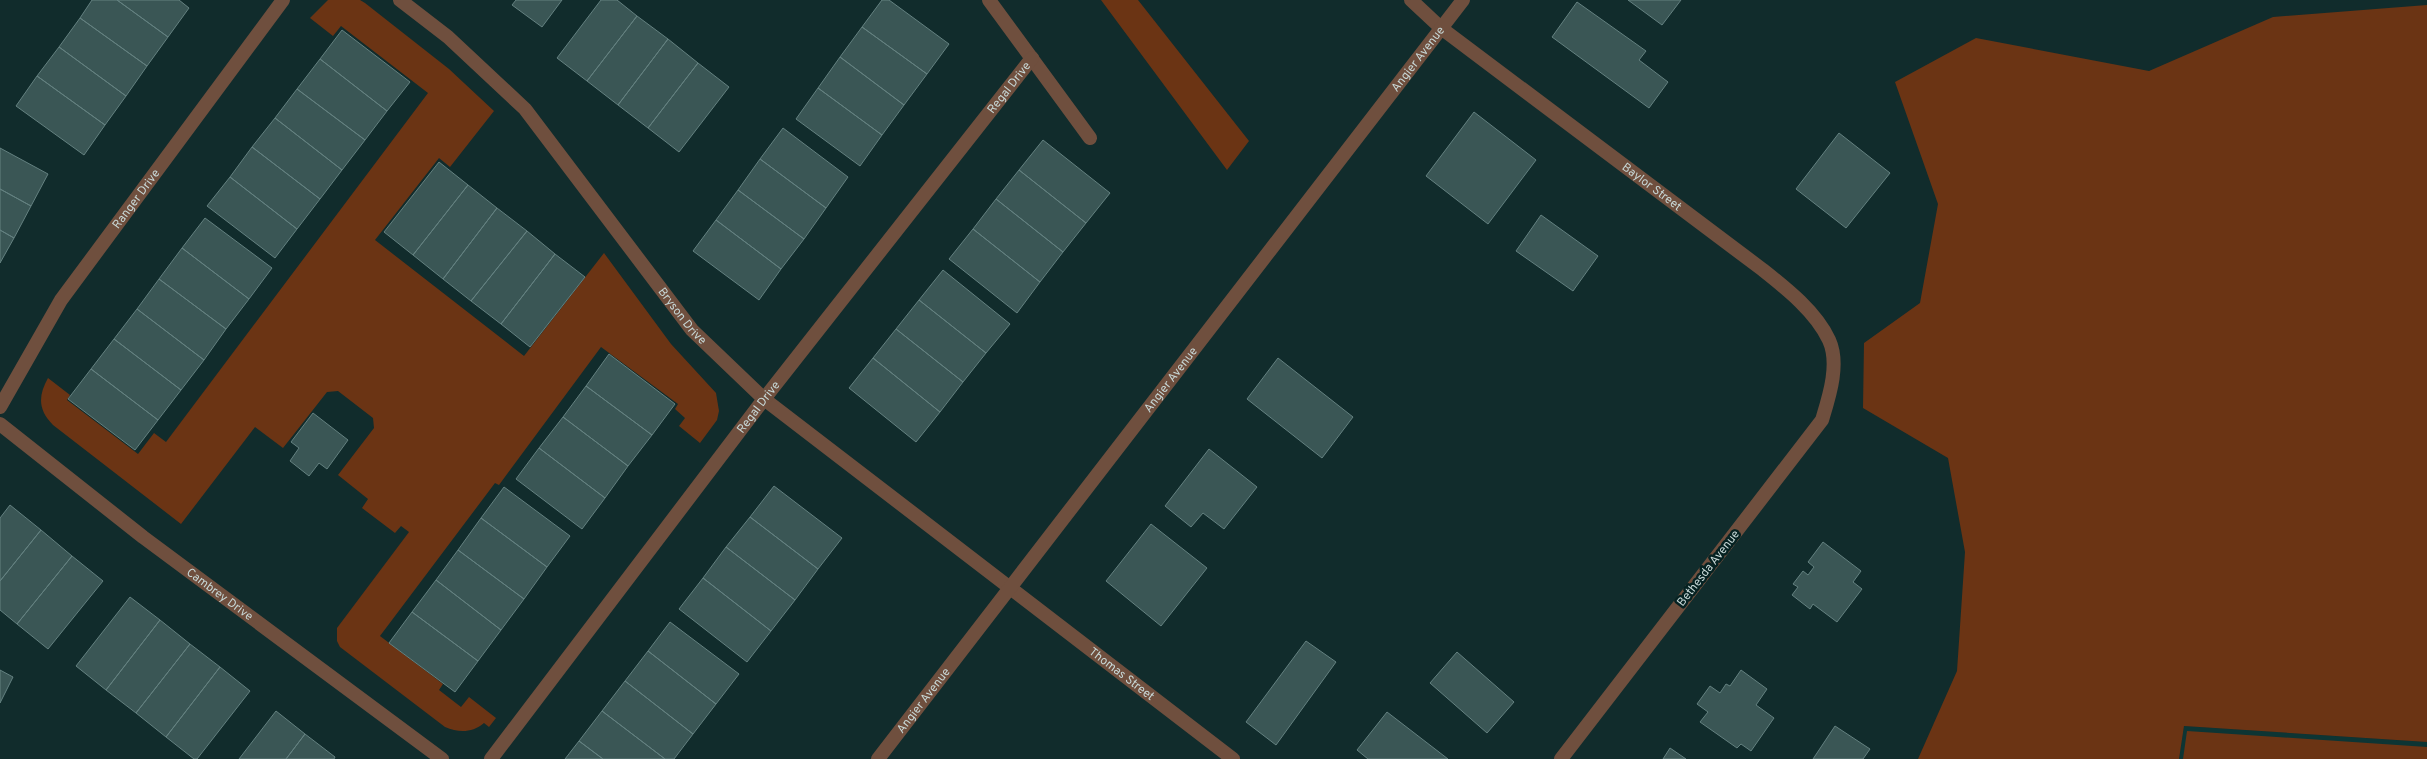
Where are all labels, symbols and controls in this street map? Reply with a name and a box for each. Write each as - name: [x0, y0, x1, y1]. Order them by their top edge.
- street label: Angier Avenue: [1388, 23, 1449, 95]
- street label: Regal Drive: [984, 59, 1035, 117]
- street label: Baylor Street: [1618, 160, 1685, 215]
- street label: Ranger Drive: [109, 166, 164, 233]
- street label: Bryson Drive: [654, 285, 709, 349]
- street label: Angier Avenue: [1141, 344, 1202, 416]
- street label: Regal Drive: [734, 378, 784, 437]
- street label: Bethesda Avenue: [1674, 527, 1744, 610]
- street label: Cambrey Drive: [183, 565, 256, 625]
- street label: Thomas Street: [1085, 644, 1157, 705]
- street label: Angier Avenue: [894, 665, 954, 737]

